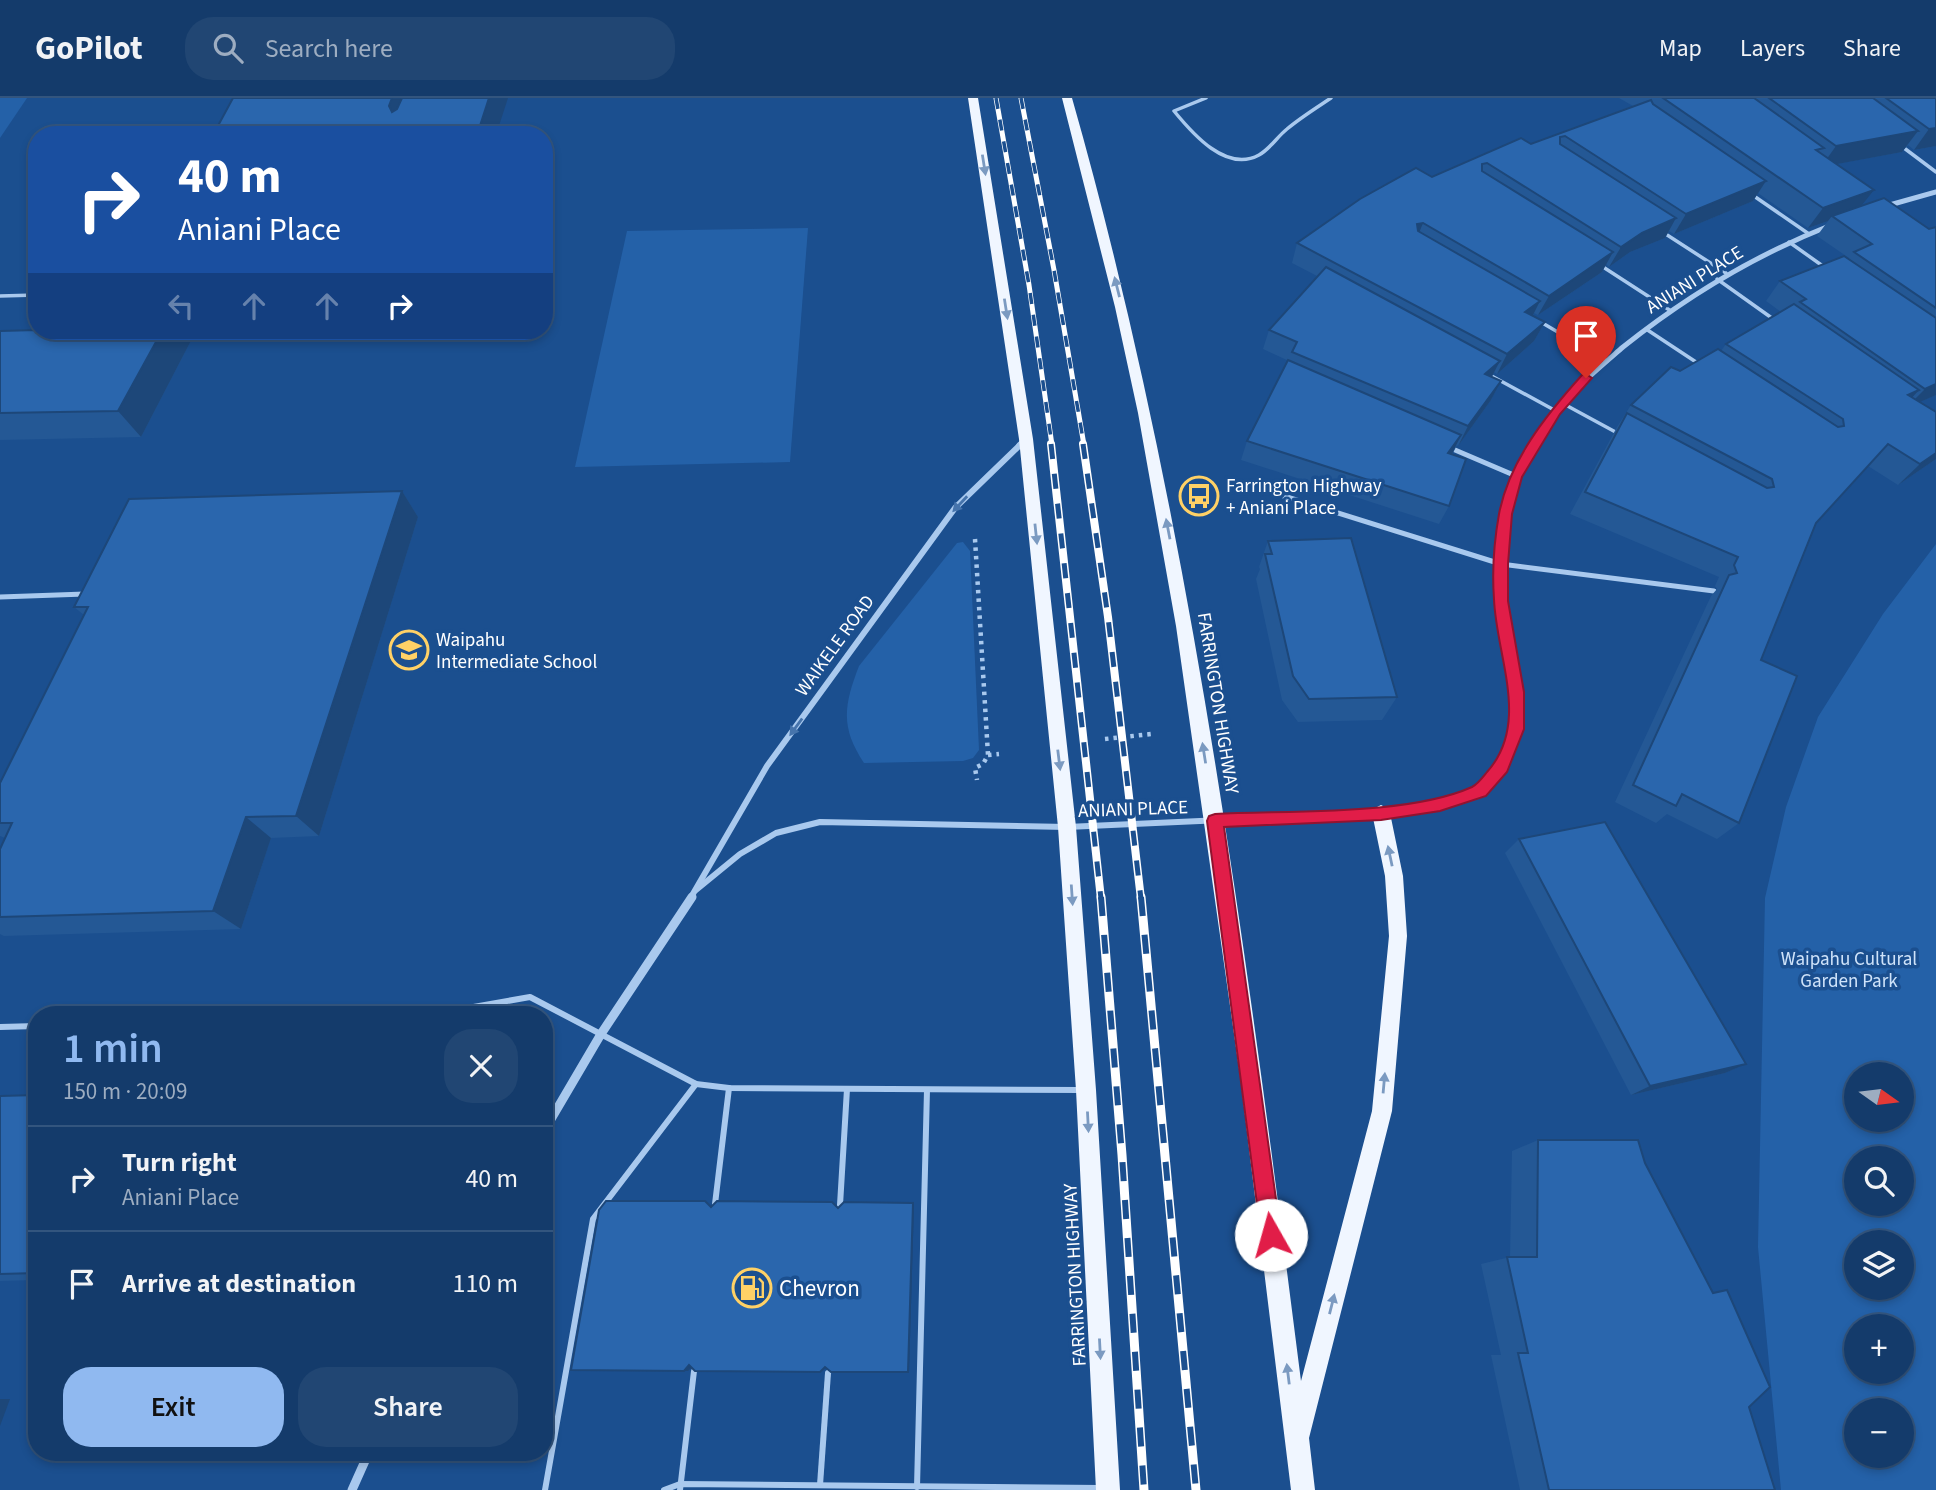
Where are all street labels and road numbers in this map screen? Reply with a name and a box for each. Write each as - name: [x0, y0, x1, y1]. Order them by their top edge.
- street label: ANIANI PLACE: [1641, 240, 1749, 321]
- street label: WAIKELE ROAD: [789, 590, 881, 702]
- street label: FARRINGTON HIGHWAY: [1190, 611, 1245, 797]
- street label: ANIANI PLACE: [1078, 794, 1189, 825]
- street label: FARRINGTON HIGHWAY: [1057, 1182, 1094, 1367]

